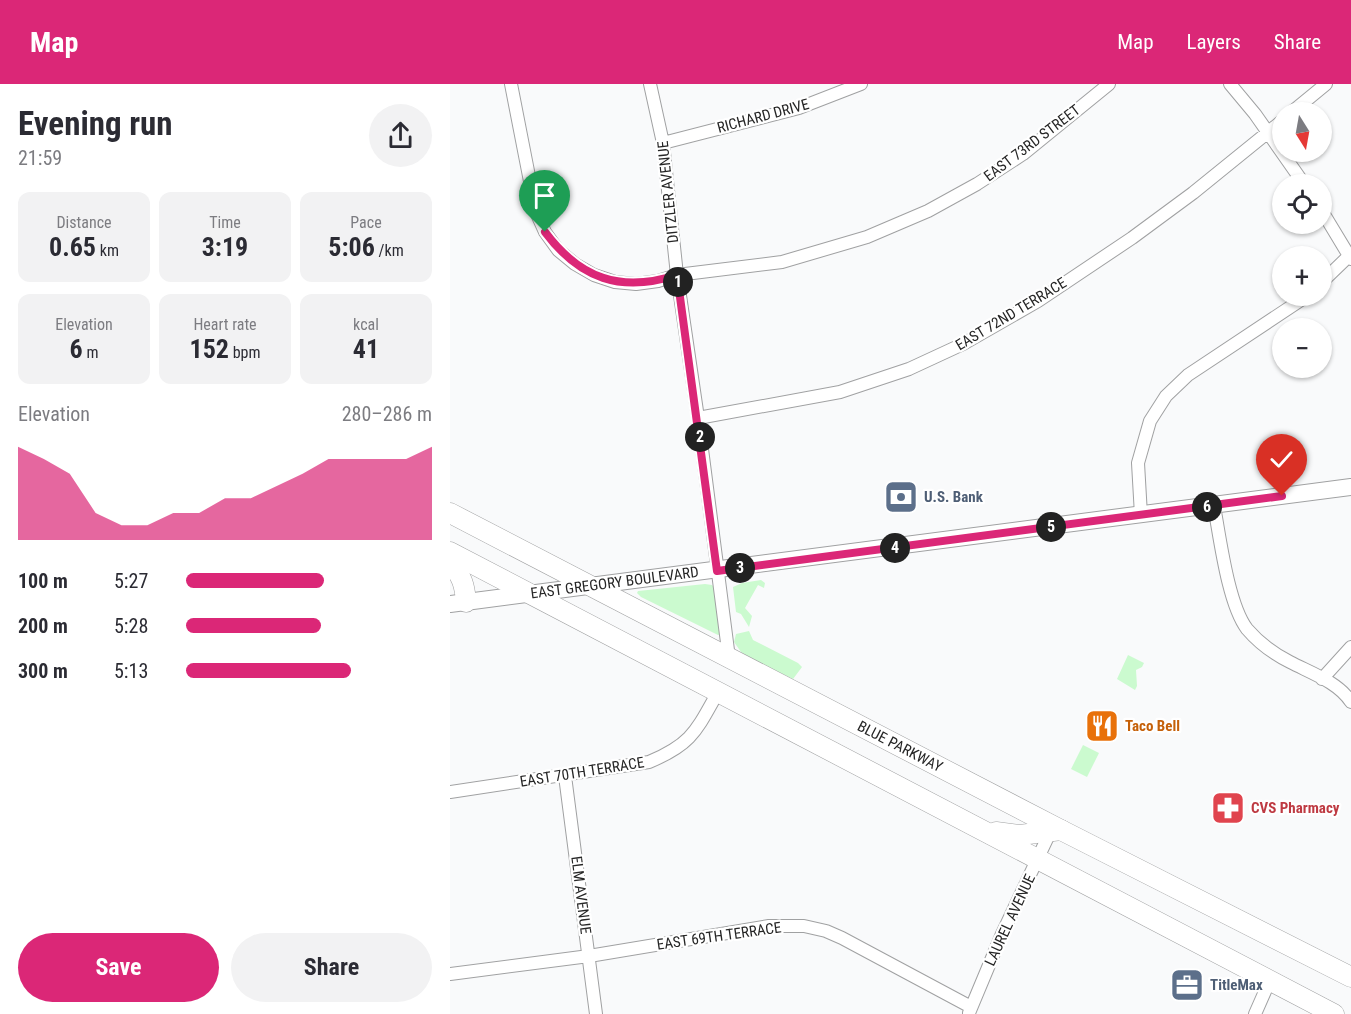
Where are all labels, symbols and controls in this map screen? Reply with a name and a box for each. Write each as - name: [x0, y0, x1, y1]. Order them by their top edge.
- text: Map: [30, 26, 78, 59]
- text: Map: [1117, 30, 1154, 54]
- text: Layers: [1187, 30, 1241, 54]
- text: Share: [1274, 30, 1321, 54]
- street label: RICHARD DRIVE: [715, 95, 811, 137]
- street label: EAST 73RD STREET: [980, 101, 1084, 185]
- north arrow: [1272, 102, 1332, 162]
- map controls: [1272, 102, 1332, 378]
- text: Evening run: [18, 104, 173, 143]
- button: share: [369, 104, 432, 167]
- street label: DITZLER AVENUE: [654, 140, 682, 244]
- text: 21:59: [18, 146, 62, 170]
- pin: [519, 170, 570, 232]
- button: locate: [1272, 174, 1332, 234]
- icon: arrive: [528, 179, 561, 212]
- text: Distance: [56, 213, 112, 232]
- text: Time: [209, 213, 241, 232]
- text: Pace: [350, 213, 382, 232]
- text: 0.65: [49, 232, 96, 262]
- text: 3:19: [202, 232, 248, 262]
- text: 5:06: [328, 232, 375, 262]
- text: km: [96, 241, 119, 260]
- text: /km: [375, 241, 404, 260]
- button: +: [1272, 246, 1332, 306]
- pin: 1: [663, 267, 693, 297]
- text: 1: [674, 272, 682, 291]
- street label: EAST 72ND TERRACE: [952, 274, 1070, 354]
- text: Elevation: [55, 315, 113, 334]
- text: Heart rate: [193, 315, 257, 334]
- text: kcal: [353, 315, 379, 334]
- button: −: [1272, 318, 1332, 378]
- text: 6: [70, 334, 83, 364]
- text: 152: [190, 334, 229, 364]
- text: 41: [353, 334, 379, 364]
- text: m: [83, 343, 98, 362]
- text: bpm: [229, 343, 260, 362]
- text: Elevation: [18, 402, 90, 426]
- text: 280–286 m: [342, 402, 432, 426]
- pin: 2: [685, 422, 715, 452]
- text: 2: [696, 427, 704, 446]
- pin: [1256, 434, 1307, 496]
- icon: check: [1265, 443, 1298, 476]
- bank icon: U.S. Bank: [883, 479, 919, 515]
- place label: U.S. Bank: [924, 488, 984, 506]
- pin: 6: [1192, 492, 1222, 522]
- text: 6: [1203, 497, 1211, 516]
- pin: 5: [1036, 512, 1066, 542]
- text: 5: [1047, 517, 1055, 536]
- pin: 4: [880, 533, 910, 563]
- text: 4: [891, 538, 899, 557]
- pin: 3: [725, 553, 755, 583]
- text: 3: [736, 558, 744, 577]
- street label: EAST GREGORY BOULEVARD: [529, 563, 700, 602]
- text: 100 m: [18, 569, 68, 593]
- text: 5:27: [114, 569, 148, 593]
- text: 200 m: [18, 614, 68, 638]
- text: 5:28: [114, 614, 148, 638]
- text: 300 m: [18, 659, 68, 683]
- text: 5:13: [114, 659, 148, 683]
- restaurant icon: Taco Bell: [1084, 708, 1120, 744]
- street label: BLUE PARKWAY: [854, 717, 946, 776]
- place label: Taco Bell: [1125, 717, 1180, 735]
- street label: EAST 70TH TERRACE: [519, 753, 645, 791]
- pharmacy icon: CVS Pharmacy: [1210, 790, 1246, 826]
- place label: CVS Pharmacy: [1251, 799, 1340, 817]
- street label: ELM AVENUE: [567, 855, 595, 935]
- street label: LAUREL AVENUE: [981, 871, 1039, 969]
- street label: EAST 69TH TERRACE: [656, 918, 782, 954]
- button: Save: [18, 933, 219, 1002]
- button: Share: [231, 933, 432, 1002]
- office icon: TitleMax: [1169, 967, 1205, 1003]
- place label: TitleMax: [1210, 976, 1263, 994]

